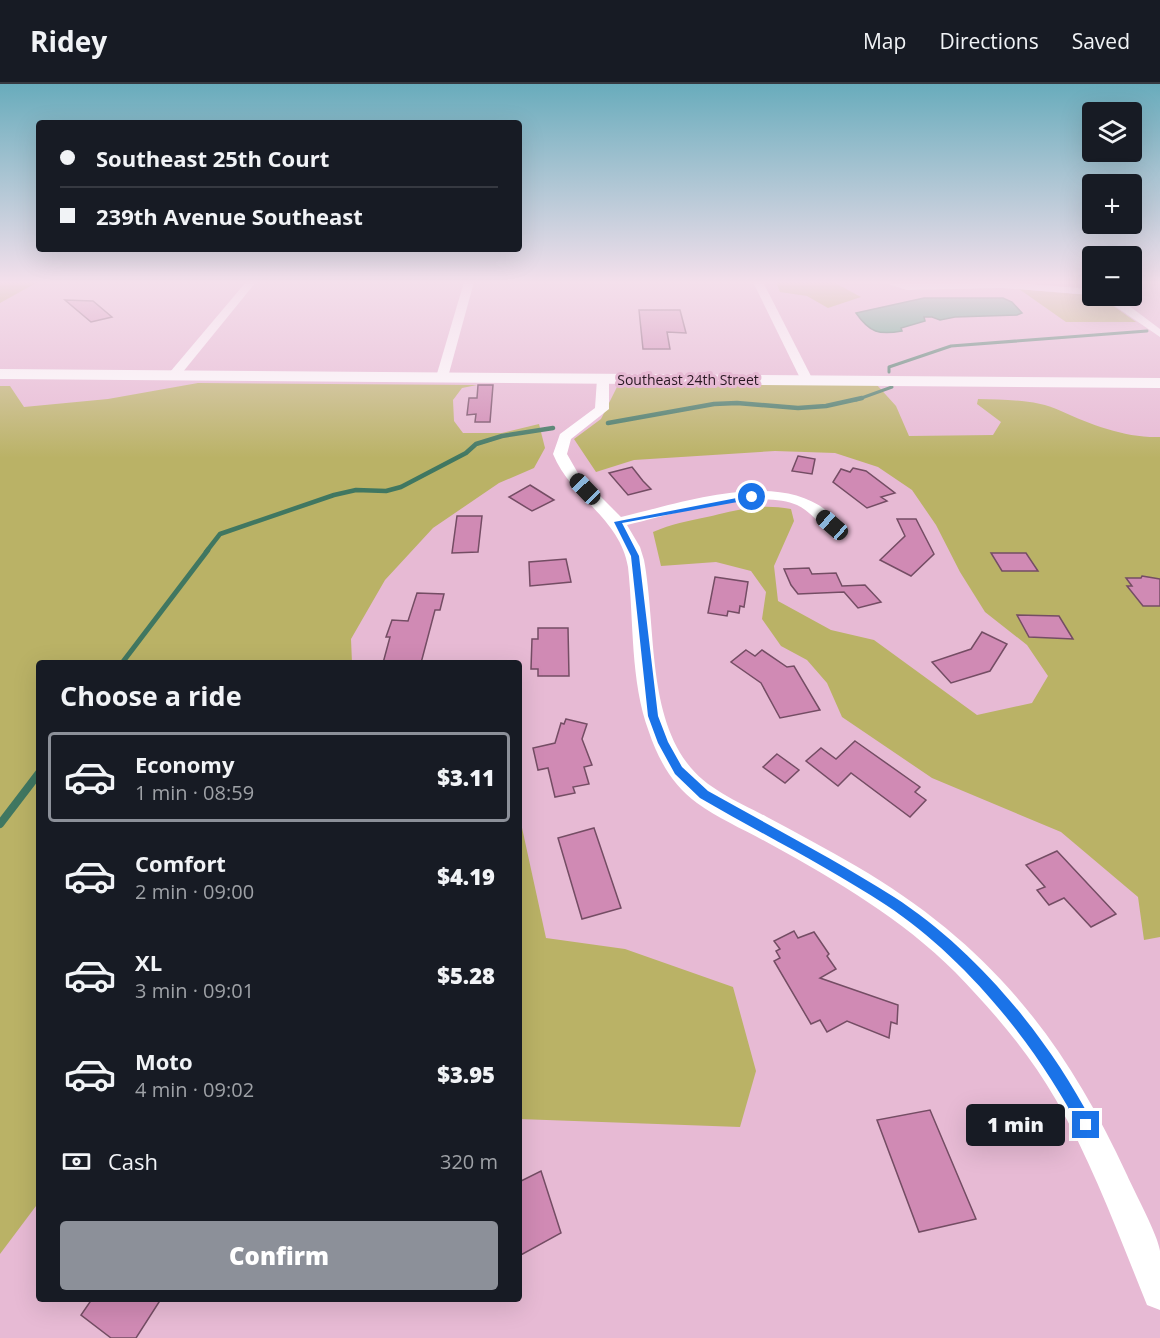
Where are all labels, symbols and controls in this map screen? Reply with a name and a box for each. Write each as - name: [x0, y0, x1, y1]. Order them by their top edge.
- text: Ridey: [30, 22, 107, 60]
- text: Map: [863, 27, 906, 55]
- text: Directions: [939, 27, 1039, 55]
- text: Saved: [1072, 27, 1130, 55]
- map controls: [1082, 102, 1142, 306]
- button: layers: [1082, 102, 1142, 162]
- text: Southeast 25th Court: [96, 143, 329, 173]
- button: +: [1082, 174, 1142, 234]
- text: 239th Avenue Southeast: [96, 201, 363, 231]
- button: −: [1082, 246, 1142, 306]
- street label: Southeast 24th Street: [617, 370, 759, 389]
- car: [566, 470, 604, 508]
- route start: [738, 483, 765, 510]
- car: [813, 506, 851, 544]
- text: Choose a ride: [60, 677, 242, 714]
- text: Economy: [135, 749, 234, 779]
- icon: car: [63, 750, 117, 804]
- text: $3.11: [437, 762, 495, 792]
- text: 1 min · 08:59: [135, 779, 254, 806]
- text: Comfort: [135, 848, 226, 878]
- icon: car: [63, 849, 117, 903]
- text: $4.19: [437, 861, 495, 891]
- text: 2 min · 09:00: [135, 878, 254, 905]
- text: XL: [135, 947, 162, 977]
- icon: car: [63, 948, 117, 1002]
- text: $5.28: [437, 960, 495, 990]
- text: 3 min · 09:01: [135, 977, 254, 1004]
- text: Moto: [135, 1046, 193, 1076]
- icon: car: [63, 1047, 117, 1101]
- text: $3.95: [437, 1059, 495, 1089]
- text: 4 min · 09:02: [135, 1076, 254, 1103]
- callout: 1 min: [966, 1104, 1065, 1146]
- text: 1 min: [987, 1111, 1044, 1138]
- route end: [1072, 1111, 1099, 1138]
- icon: cash: [60, 1145, 93, 1178]
- text: Cash: [108, 1146, 158, 1176]
- text: 320 m: [440, 1148, 498, 1175]
- button: Confirm: [60, 1221, 498, 1290]

